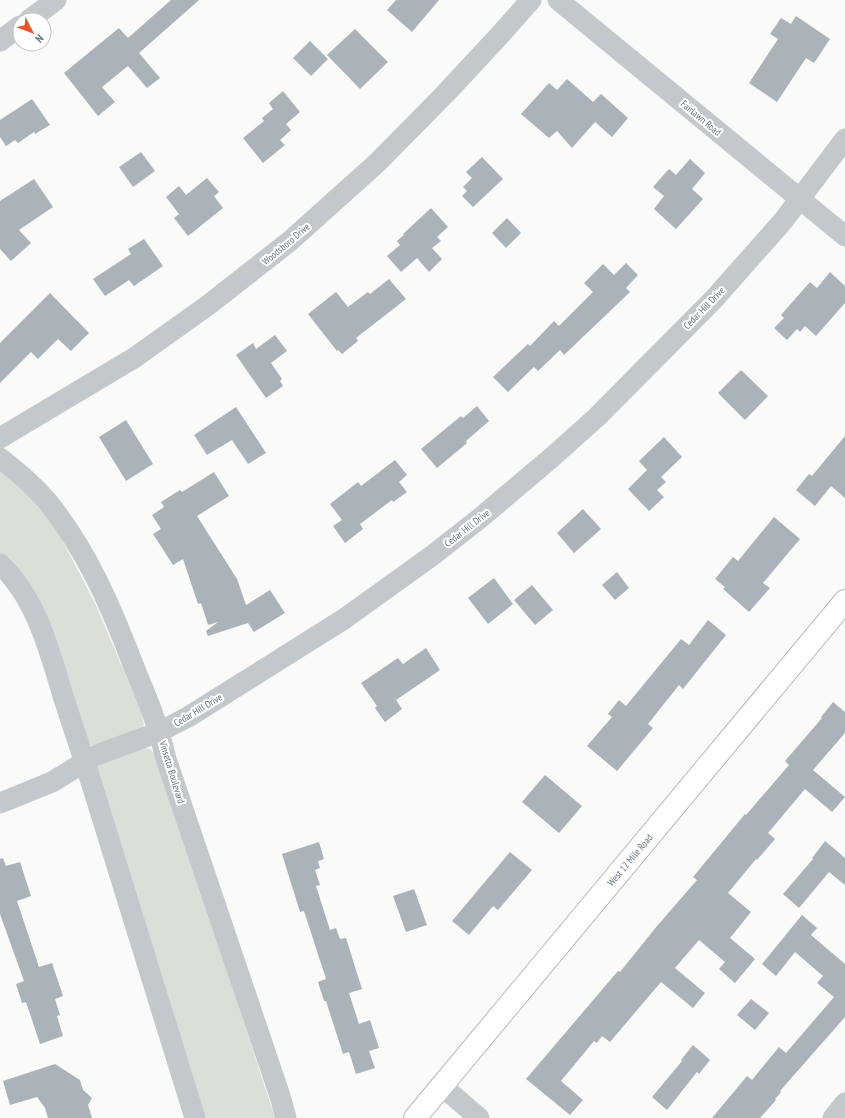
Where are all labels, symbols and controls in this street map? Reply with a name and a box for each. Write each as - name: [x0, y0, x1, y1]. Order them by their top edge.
- north arrow: [12, 12, 52, 52]
- text: N: [32, 32, 47, 46]
- street label: Fairlawn Road: [678, 97, 724, 139]
- street label: Woodsboro Drive: [259, 220, 313, 268]
- street label: Cedar Hill Drive: [681, 284, 727, 332]
- street label: Cedar Hill Drive: [442, 506, 492, 550]
- street label: Cedar Hill Drive: [171, 690, 225, 730]
- street label: Vinsetta Boulevard: [156, 738, 188, 805]
- street label: West 12 Mile Road: [604, 831, 656, 889]

